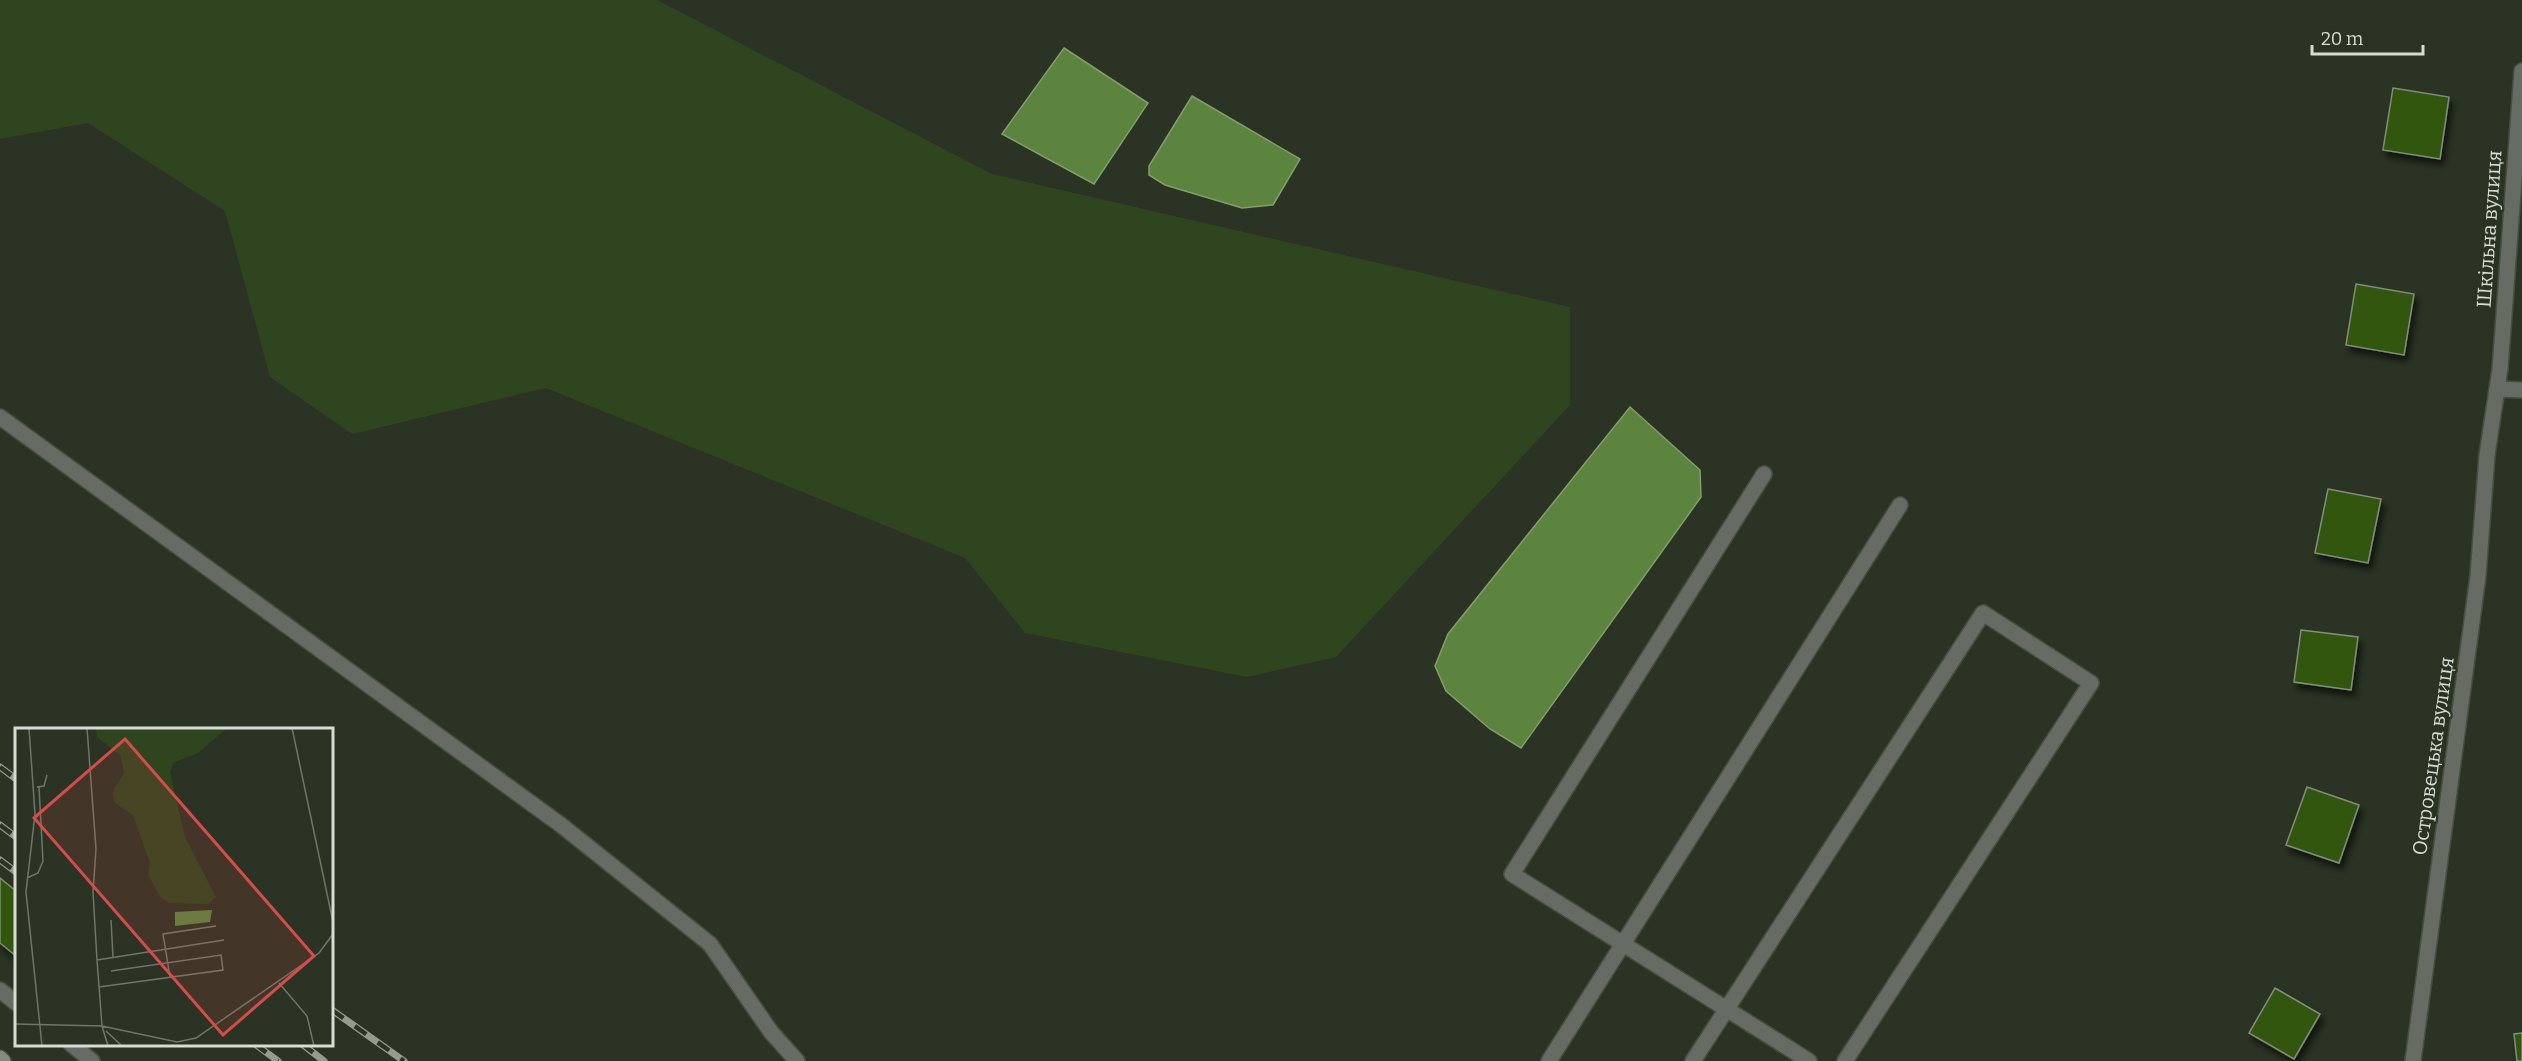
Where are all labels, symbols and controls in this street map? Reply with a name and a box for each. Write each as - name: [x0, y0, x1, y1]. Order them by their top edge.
- scale bar: [2312, 18, 2423, 56]
- text: 20 m: [2321, 28, 2363, 50]
- street label: Шкільна вулиця: [2472, 149, 2506, 309]
- street label: Островецька вулиця: [2407, 655, 2459, 857]
- inset map: [15, 728, 333, 1046]

